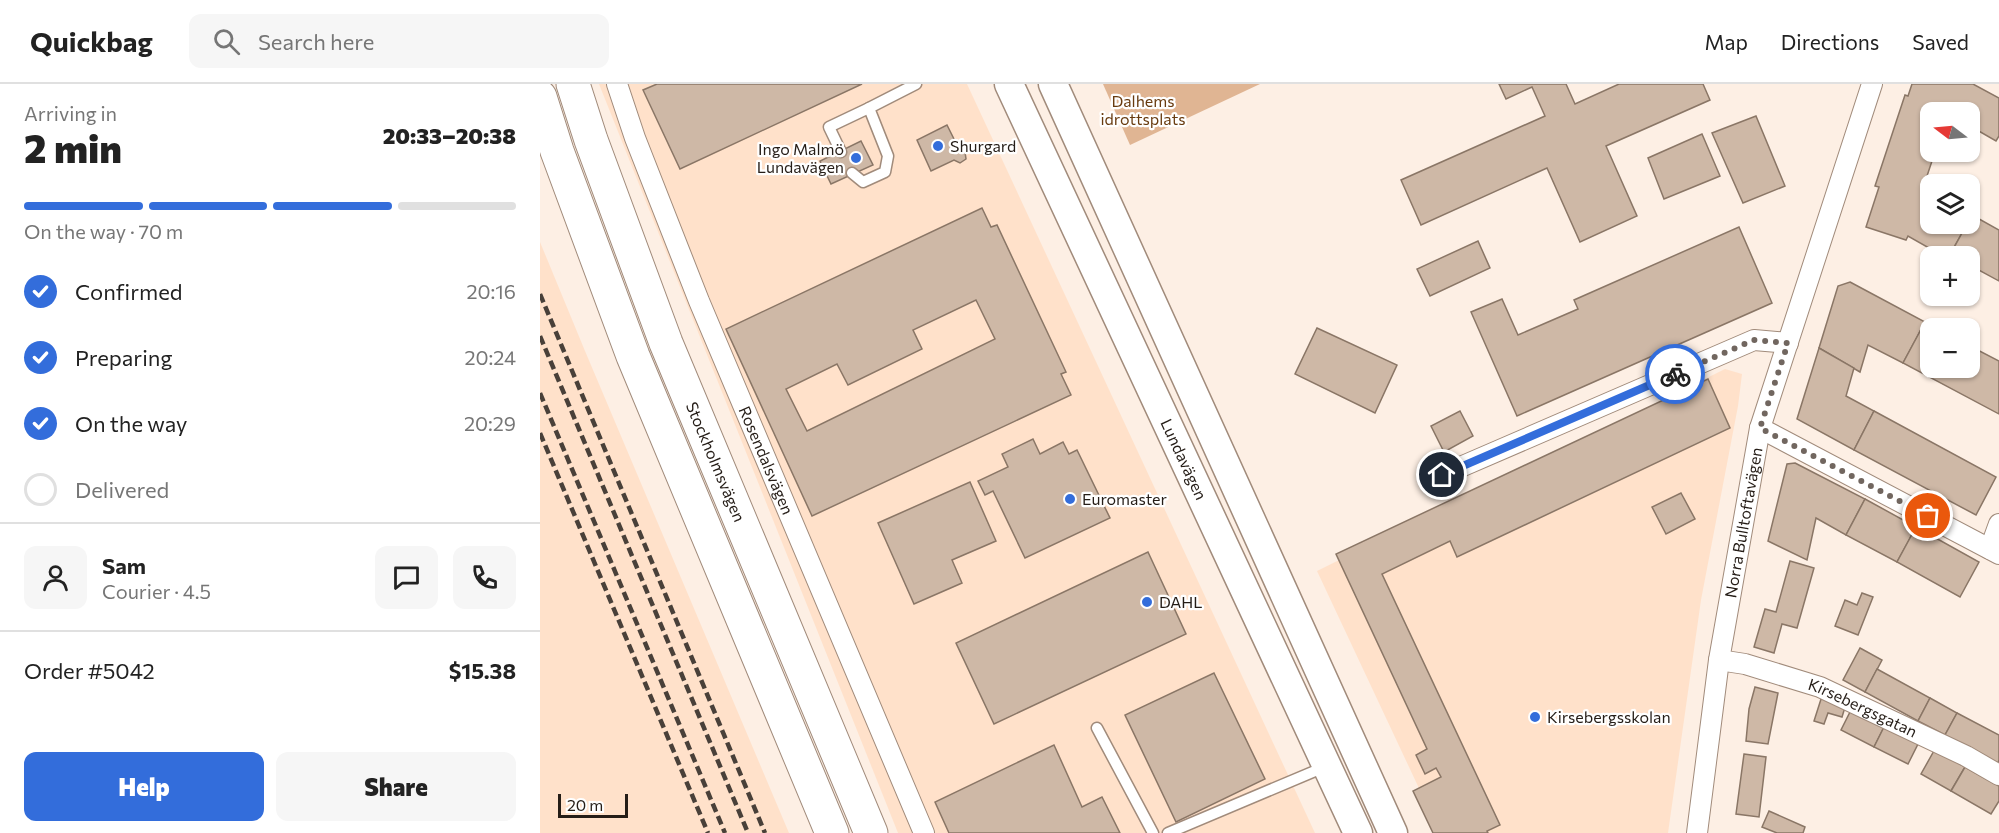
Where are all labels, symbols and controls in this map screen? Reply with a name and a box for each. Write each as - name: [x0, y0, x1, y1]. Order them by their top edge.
- search box: [189, 14, 609, 68]
- text: Quickbag: [30, 24, 153, 58]
- icon: search: [210, 25, 243, 58]
- text: Search here: [258, 28, 374, 55]
- text: Map: [1705, 29, 1748, 54]
- text: Directions: [1781, 29, 1879, 54]
- text: Saved: [1912, 29, 1969, 54]
- park label: Dalhems idrottsplats: [1100, 91, 1186, 128]
- text: Arriving in: [24, 101, 117, 125]
- north arrow: [1920, 102, 1980, 162]
- map controls: [1920, 102, 1980, 378]
- text: 20:33–20:38: [383, 122, 516, 149]
- text: 2 min: [24, 123, 122, 171]
- place label: Shurgard: [950, 136, 1016, 155]
- place label: Ingo Malmö Lundavägen: [757, 139, 844, 176]
- marker: Shurgard: [931, 139, 945, 153]
- marker: Ingo Malmö Lundavägen: [849, 151, 863, 165]
- button: layers: [1920, 174, 1980, 234]
- text: On the way · 70 m: [24, 219, 183, 243]
- button: +: [1920, 246, 1980, 306]
- icon: check: [24, 275, 57, 308]
- text: Confirmed: [75, 278, 182, 305]
- text: 20:16: [467, 279, 516, 303]
- button: −: [1920, 318, 1980, 378]
- icon: check: [24, 341, 57, 374]
- text: Preparing: [75, 344, 172, 371]
- courier: [1645, 344, 1705, 404]
- text: 20:24: [464, 345, 516, 369]
- icon: bike: [1659, 358, 1692, 391]
- street label: Stockholmsvägen: [683, 399, 750, 524]
- street label: Rosendalsvägen: [736, 403, 798, 517]
- icon: check: [24, 407, 57, 440]
- text: On the way: [75, 410, 187, 437]
- text: 20:29: [464, 411, 516, 435]
- street label: Lundavägen: [1157, 416, 1211, 503]
- street label: Norra Bulltoftavägen: [1720, 446, 1765, 599]
- pin: [1416, 449, 1467, 500]
- icon: home: [1425, 458, 1458, 491]
- text: Delivered: [75, 476, 169, 503]
- place label: Euromaster: [1082, 489, 1168, 508]
- pin: [1902, 490, 1953, 541]
- marker: Euromaster: [1063, 492, 1077, 506]
- icon: bag: [1911, 499, 1944, 532]
- button: person: [24, 546, 87, 609]
- button: chat: [375, 546, 438, 609]
- button: phone: [453, 546, 516, 609]
- text: Sam: [102, 552, 146, 579]
- text: Courier · 4.5: [102, 579, 211, 603]
- place label: DAHL: [1159, 592, 1203, 611]
- marker: DAHL: [1140, 595, 1154, 609]
- text: Order #5042: [24, 657, 155, 684]
- text: $15.38: [449, 657, 516, 684]
- street label: Kirsebergsgatan: [1806, 674, 1920, 741]
- place label: Kirsebergsskolan: [1547, 707, 1671, 726]
- marker: Kirsebergsskolan: [1528, 710, 1542, 724]
- button: Help: [24, 752, 264, 821]
- button: Share: [276, 752, 516, 821]
- scale bar: [558, 791, 628, 818]
- text: 20 m: [567, 795, 603, 814]

